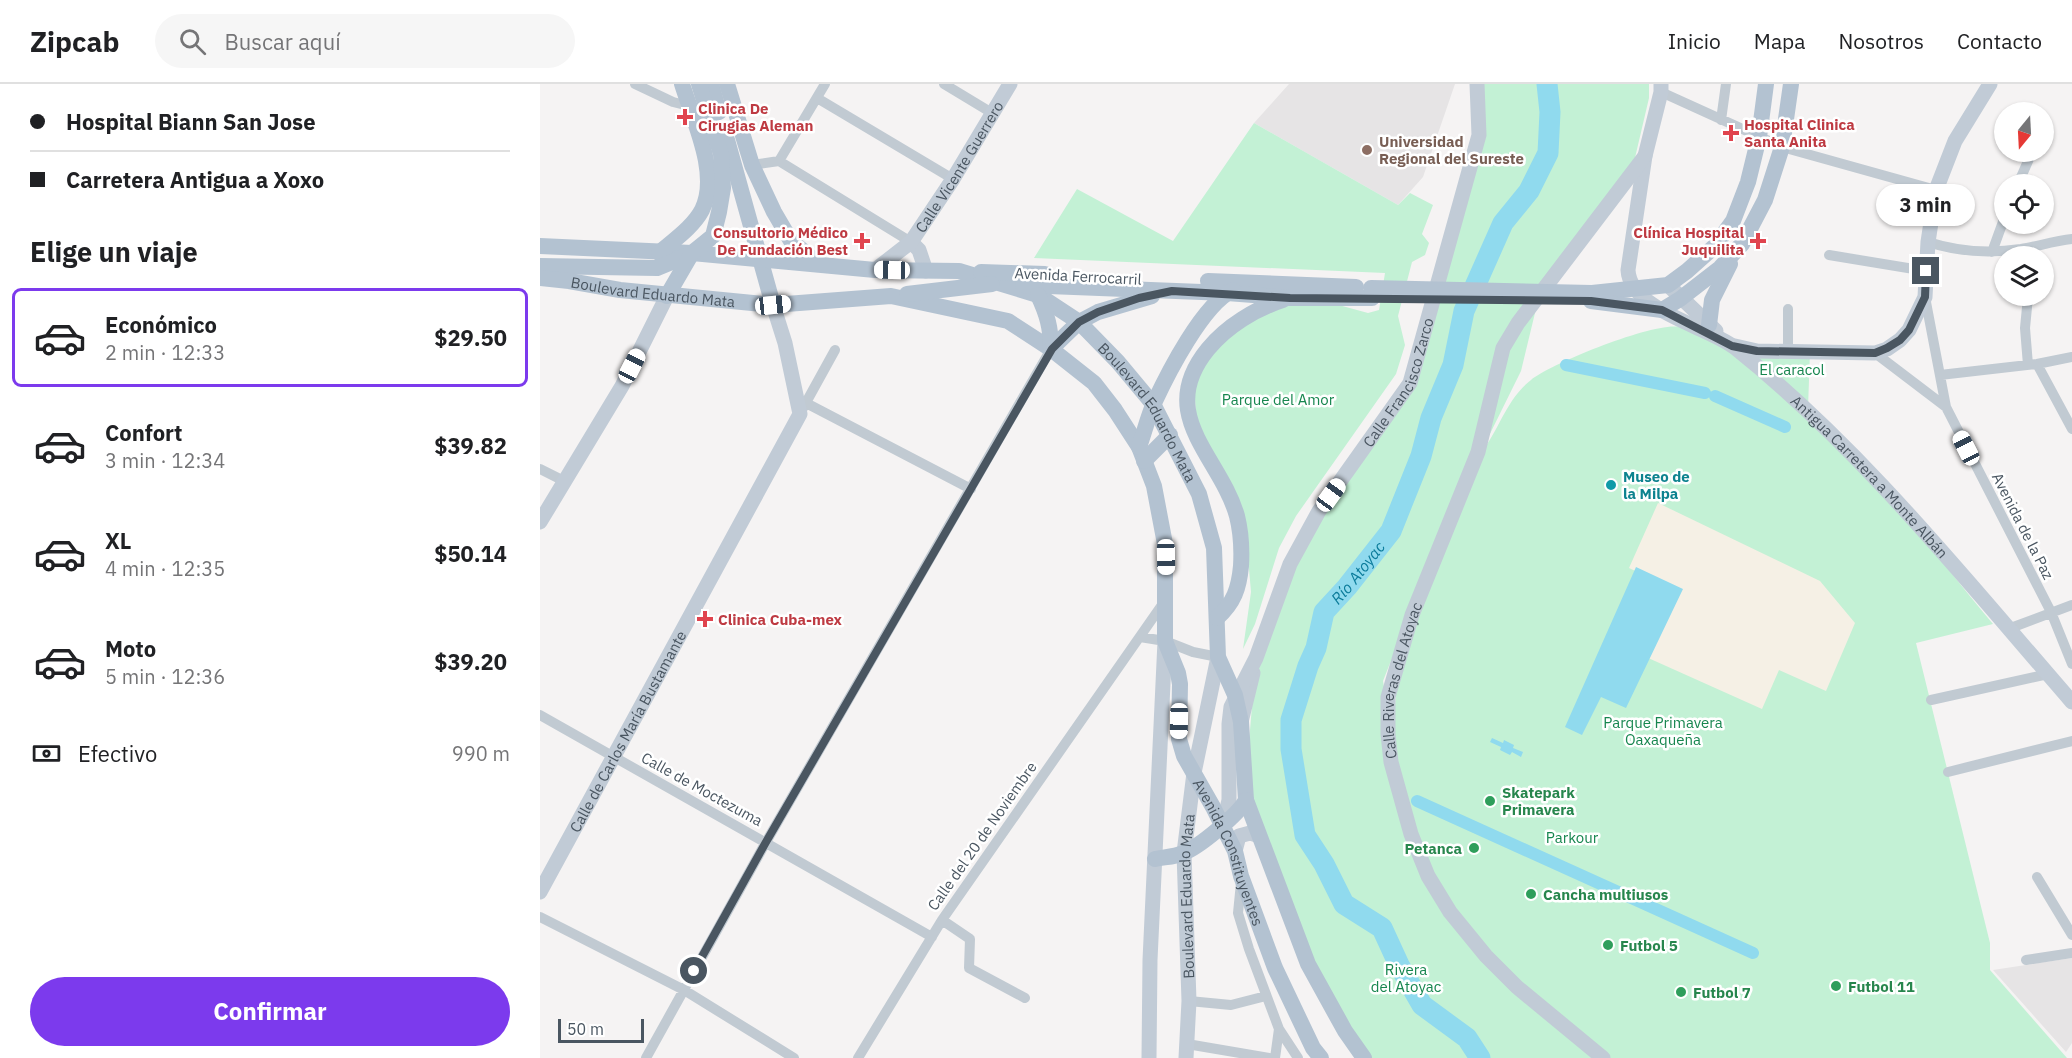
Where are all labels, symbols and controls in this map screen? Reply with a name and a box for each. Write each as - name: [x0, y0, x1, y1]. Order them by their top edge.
- search box: [155, 14, 575, 68]
- text: Zipcab: [30, 23, 119, 60]
- icon: search: [176, 25, 209, 58]
- text: Buscar aquí: [224, 27, 341, 56]
- text: Inicio: [1668, 27, 1721, 55]
- text: Mapa: [1754, 27, 1806, 55]
- text: Nosotros: [1839, 27, 1924, 55]
- text: Contacto: [1957, 27, 2042, 55]
- street label: Calle Vicente Guerrero: [911, 97, 1007, 236]
- place label: Clinica De Cirugias Aleman: [698, 99, 813, 135]
- north arrow: [1994, 102, 2054, 162]
- map controls: [1994, 102, 2054, 306]
- text: Hospital Biann San Jose: [66, 107, 316, 136]
- marker: Clinica De Cirugias Aleman: [676, 108, 694, 126]
- place label: Hospital Clinica Santa Anita: [1744, 115, 1855, 151]
- marker: Hospital Clinica Santa Anita: [1722, 124, 1740, 142]
- place label: Universidad Regional del Sureste: [1379, 132, 1524, 168]
- marker: Universidad Regional del Sureste: [1360, 143, 1374, 157]
- text: Carretera Antigua a Xoxo: [66, 165, 324, 194]
- button: locate: [1994, 174, 2054, 234]
- callout: 3 min: [1876, 184, 1976, 226]
- text: 3 min: [1899, 191, 1952, 218]
- place label: Consultorio Médico De Fundación Best: [713, 223, 848, 259]
- place label: Clínica Hospital Juquilita: [1633, 223, 1744, 259]
- marker: Consultorio Médico De Fundación Best: [853, 232, 871, 250]
- marker: Clínica Hospital Juquilita: [1749, 232, 1767, 250]
- text: Elige un viaje: [30, 234, 198, 269]
- button: layers: [1994, 246, 2054, 306]
- route end: [1912, 257, 1939, 284]
- car: [874, 261, 910, 279]
- street label: Avenida Ferrocarril: [1014, 263, 1142, 289]
- street label: Boulevard Eduardo Mata: [570, 272, 736, 311]
- car: [754, 294, 792, 316]
- text: Económico: [105, 310, 217, 339]
- icon: car: [33, 311, 87, 365]
- street label: Calle Francisco Zarco: [1358, 315, 1437, 450]
- text: $29.50: [434, 323, 507, 352]
- street label: Boulevard Eduardo Mata: [1094, 338, 1201, 485]
- text: 2 min · 12:33: [105, 339, 225, 366]
- car: [616, 346, 648, 386]
- park label: El caracol: [1759, 360, 1825, 379]
- park label: Parque del Amor: [1222, 390, 1335, 409]
- street label: Antigua Carretera a Monte Albán: [1787, 391, 1953, 562]
- text: Confort: [105, 418, 183, 447]
- icon: car: [33, 419, 87, 473]
- car: [1950, 428, 1982, 468]
- text: $39.82: [434, 431, 507, 460]
- text: 3 min · 12:34: [105, 447, 225, 474]
- place label: Museo de la Milpa: [1623, 467, 1690, 503]
- street label: Avenida de la Paz: [1988, 469, 2058, 583]
- car: [1313, 475, 1349, 515]
- marker: Museo de la Milpa: [1604, 478, 1618, 492]
- text: XL: [105, 526, 131, 555]
- icon: car: [33, 527, 87, 581]
- water label: Río Atoyac: [1326, 537, 1389, 608]
- text: $50.14: [434, 539, 507, 568]
- car: [1157, 539, 1175, 575]
- text: 4 min · 12:35: [105, 555, 225, 582]
- street label: Calle Riveras del Atoyac: [1379, 599, 1426, 760]
- marker: Clinica Cuba-mex: [696, 610, 714, 628]
- place label: Clinica Cuba-mex: [718, 610, 843, 629]
- street label: Calle de Carlos María Bustamante: [565, 627, 690, 835]
- text: Moto: [105, 634, 156, 663]
- icon: car: [33, 635, 87, 689]
- text: $39.20: [434, 647, 507, 676]
- text: 5 min · 12:36: [105, 663, 225, 690]
- car: [1170, 703, 1188, 739]
- park label: Parque Primavera Oaxaqueña: [1603, 713, 1723, 749]
- icon: cash: [30, 737, 63, 770]
- text: Efectivo: [78, 739, 157, 768]
- text: 990 m: [452, 740, 510, 767]
- street label: Calle de Moctezuma: [638, 748, 766, 830]
- street label: Calle del 20 de Noviembre: [923, 758, 1041, 914]
- street label: Avenida Constituyentes: [1189, 775, 1268, 928]
- place label: Skatepark Primavera: [1502, 783, 1575, 819]
- marker: Skatepark Primavera: [1483, 794, 1497, 808]
- street label: Boulevard Eduardo Mata: [1174, 813, 1198, 979]
- park label: Parkour: [1546, 828, 1599, 847]
- place label: Petanca: [1405, 839, 1462, 858]
- marker: Petanca: [1467, 841, 1481, 855]
- place label: Cancha multiusos: [1543, 885, 1669, 904]
- marker: Cancha multiusos: [1524, 887, 1538, 901]
- place label: Futbol 5: [1620, 936, 1678, 955]
- marker: Futbol 5: [1601, 938, 1615, 952]
- route start: [680, 957, 707, 984]
- park label: Rivera del Atoyac: [1371, 960, 1442, 996]
- button: Confirmar: [30, 977, 510, 1046]
- place label: Futbol 11: [1848, 977, 1915, 996]
- marker: Futbol 11: [1829, 979, 1843, 993]
- place label: Futbol 7: [1693, 983, 1751, 1002]
- marker: Futbol 7: [1674, 985, 1688, 999]
- scale bar: [558, 1016, 644, 1044]
- text: 50 m: [567, 1019, 604, 1039]

